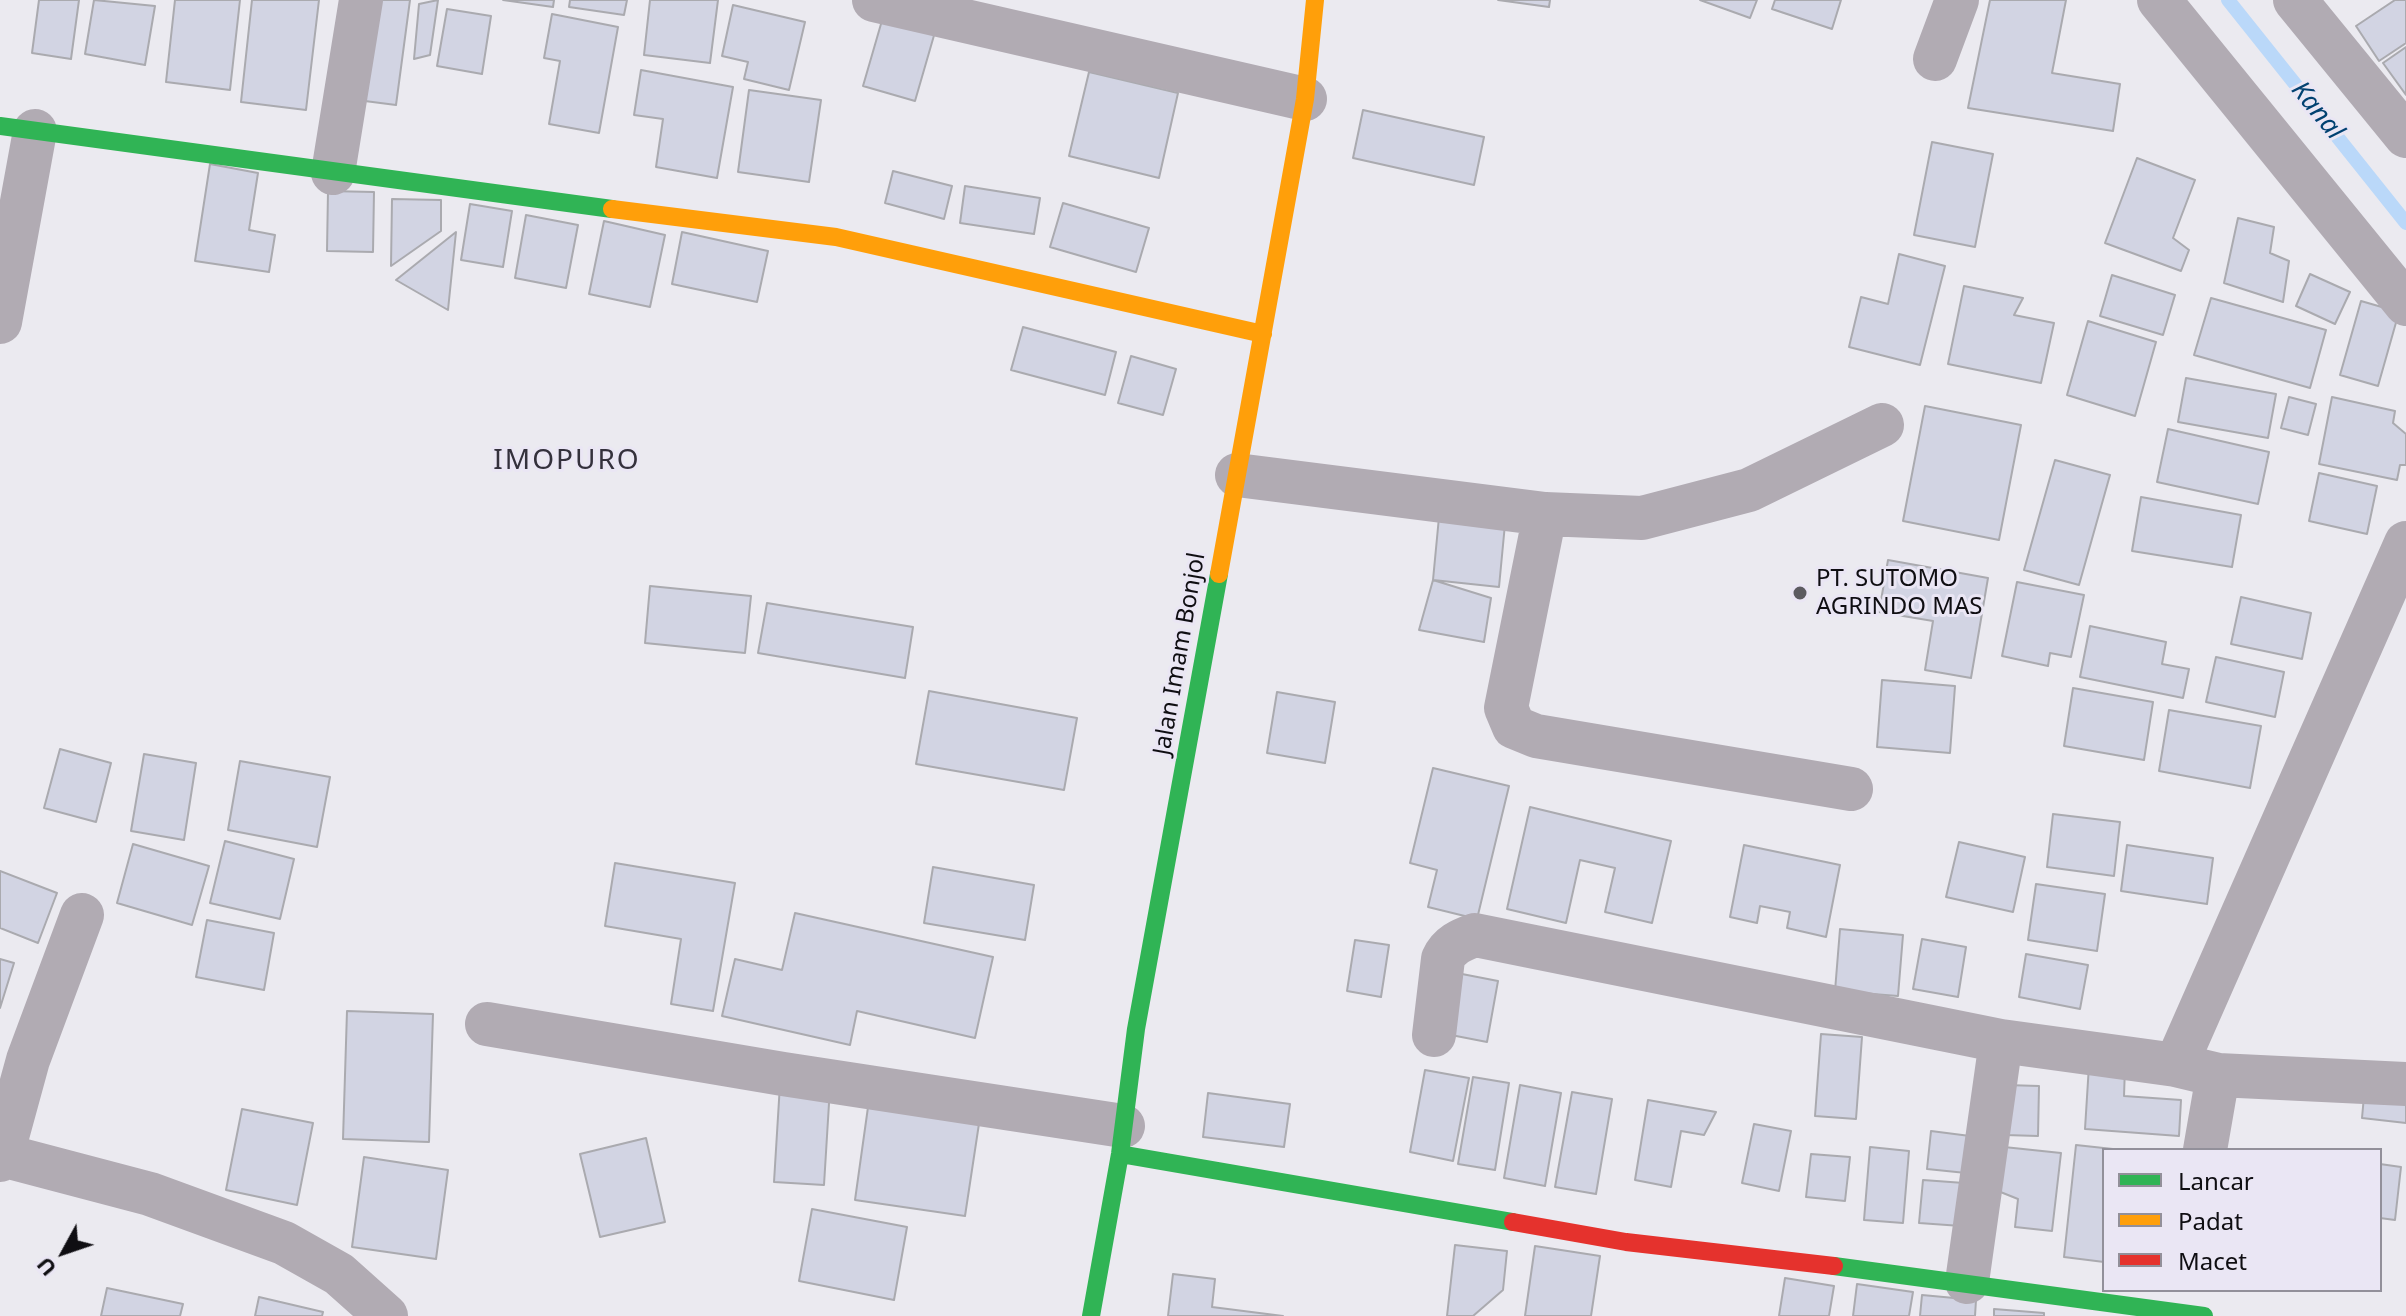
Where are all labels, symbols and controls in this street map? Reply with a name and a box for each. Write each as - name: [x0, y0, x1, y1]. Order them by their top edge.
- water label: Kanal: [2284, 76, 2350, 146]
- district label: IMOPURO: [493, 444, 641, 478]
- street label: Jalan Imam Bonjol: [1148, 550, 1212, 758]
- place label: PT. SUTOMO AGRINDO MAS: [1816, 565, 1982, 621]
- marker: PT. SUTOMO AGRINDO MAS: [1791, 584, 1809, 602]
- legend: [2102, 1148, 2382, 1292]
- text: Lancar: [2178, 1164, 2254, 1197]
- text: Padat: [2178, 1204, 2243, 1237]
- north arrow: [24, 1212, 104, 1292]
- text: Macet: [2178, 1244, 2247, 1277]
- text: U: [29, 1251, 62, 1283]

